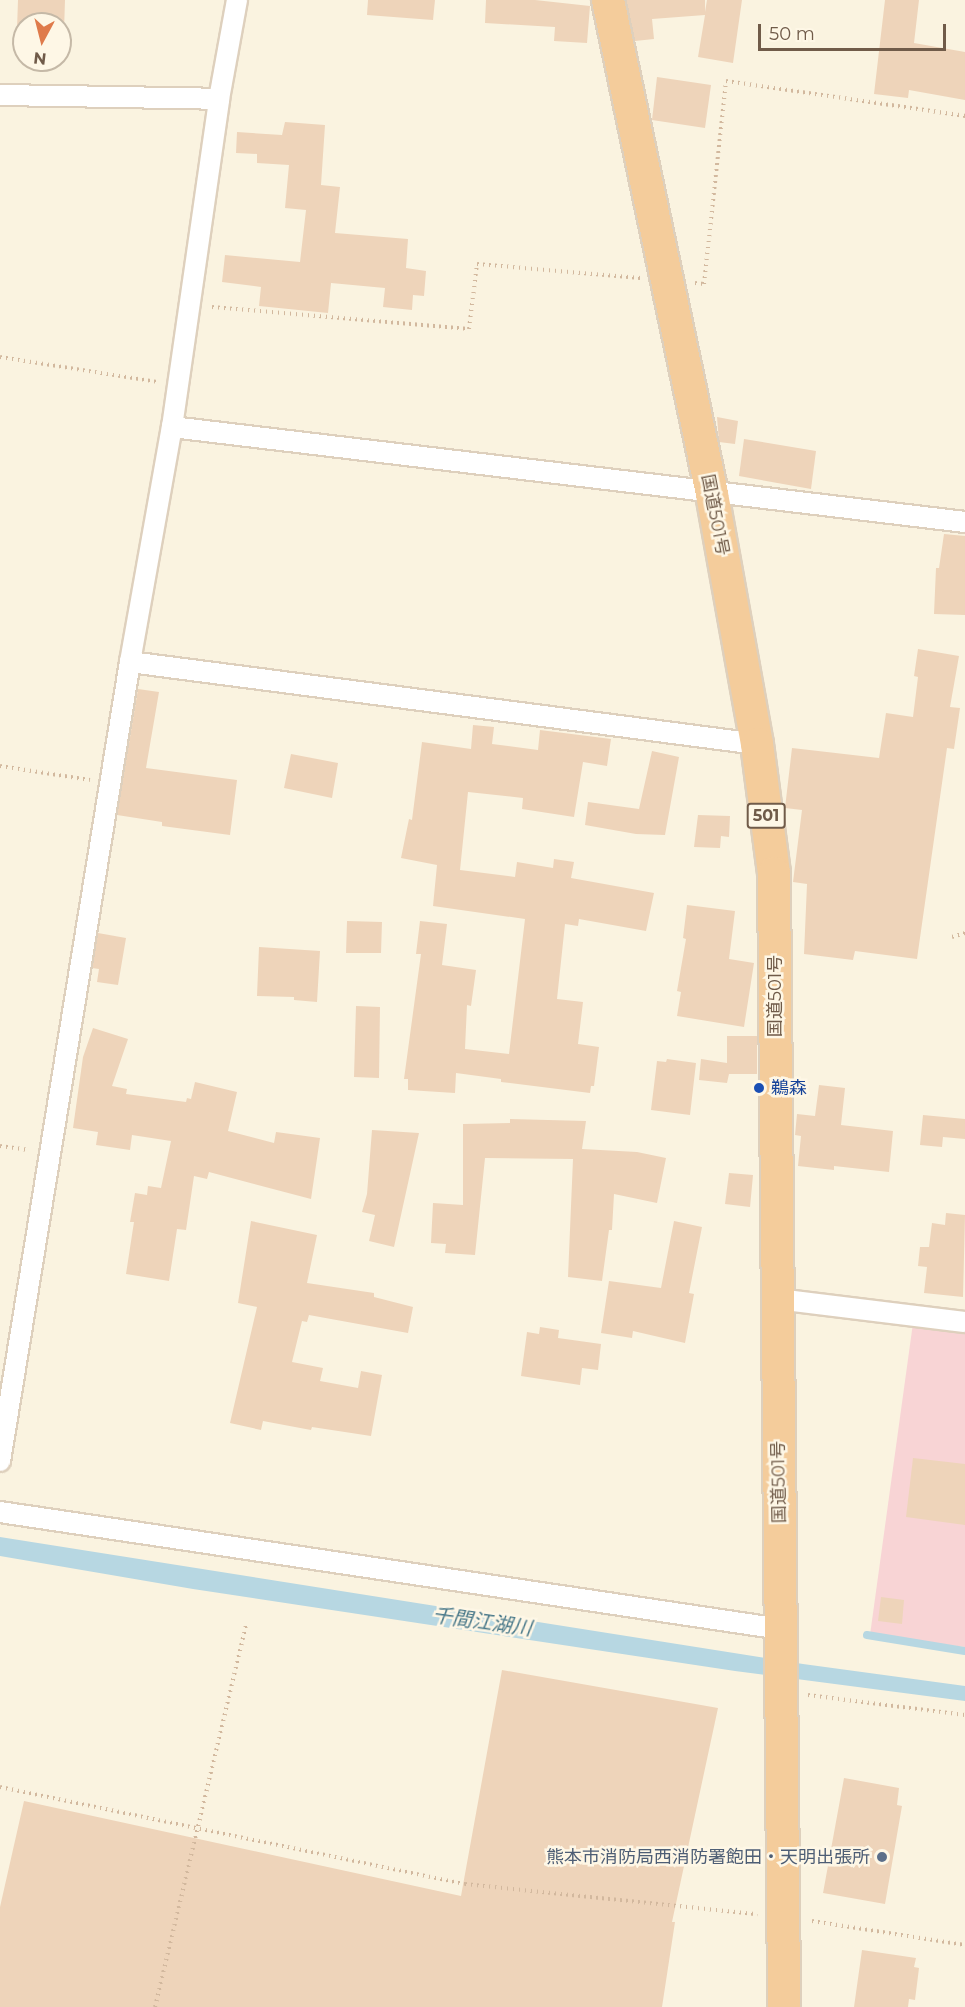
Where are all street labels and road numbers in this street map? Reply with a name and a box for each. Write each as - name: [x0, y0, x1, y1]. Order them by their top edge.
- street label: 国道501号: [697, 472, 733, 558]
- road number: 501: [746, 803, 786, 829]
- street label: 国道501号: [764, 955, 786, 1037]
- street label: 国道501号: [767, 1441, 791, 1523]

